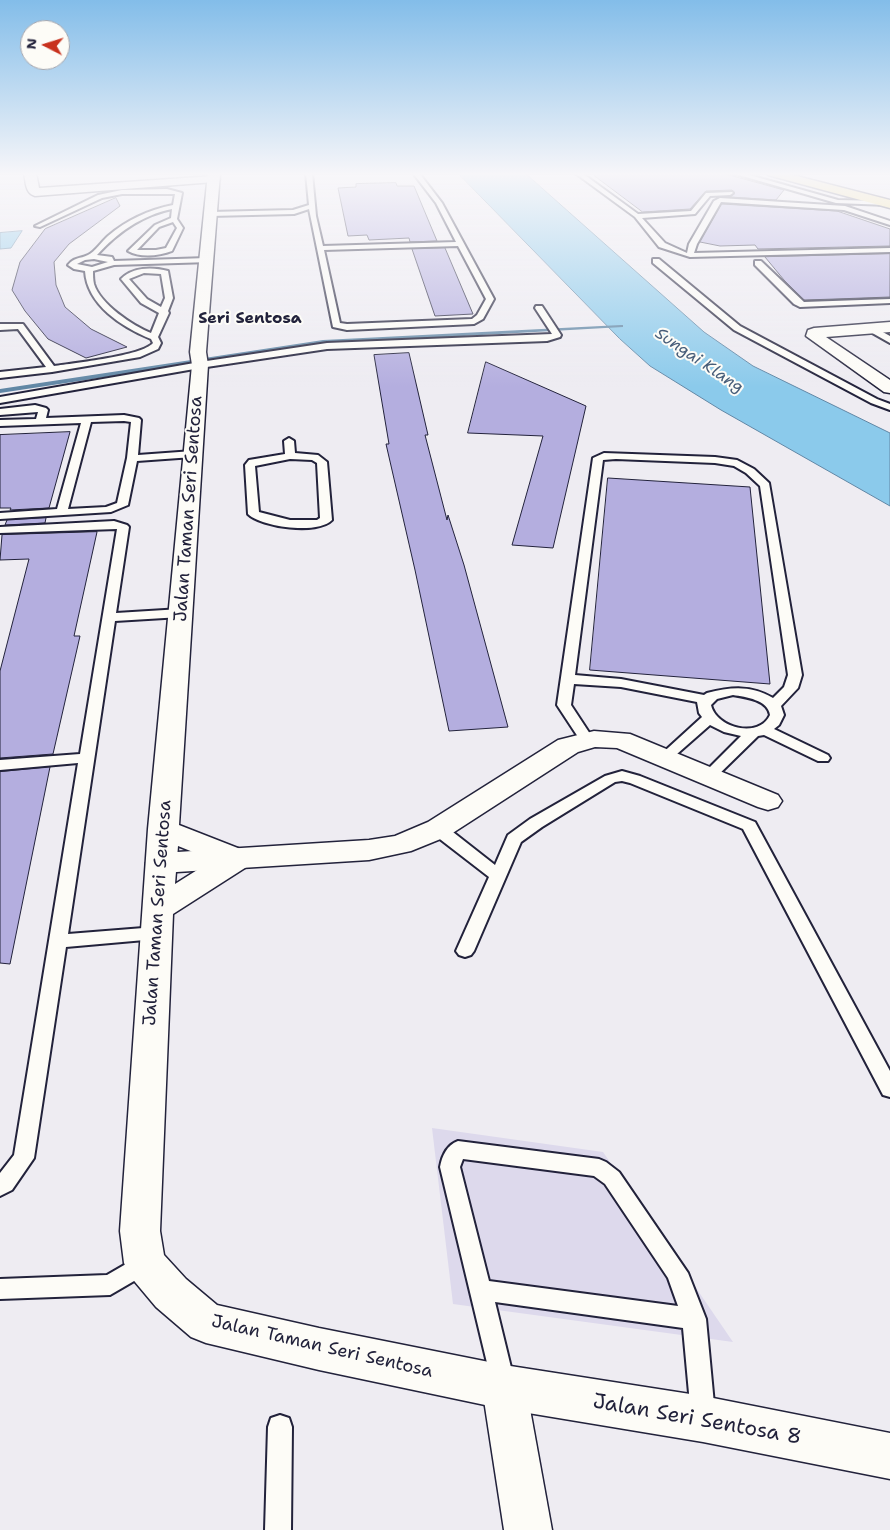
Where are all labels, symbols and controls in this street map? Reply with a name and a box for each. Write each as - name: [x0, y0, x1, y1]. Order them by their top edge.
- north arrow: [20, 20, 70, 70]
- text: N: [22, 37, 41, 50]
- district label: Seri Sentosa: [198, 309, 302, 329]
- water label: Sungai Klang: [651, 324, 747, 398]
- street label: Jalan Taman Seri Sentosa: [170, 395, 208, 623]
- street label: Jalan Taman Seri Sentosa: [139, 799, 177, 1027]
- street label: Jalan Taman Seri Sentosa: [209, 1311, 435, 1383]
- street label: Jalan Seri Sentosa 8: [591, 1389, 803, 1451]

